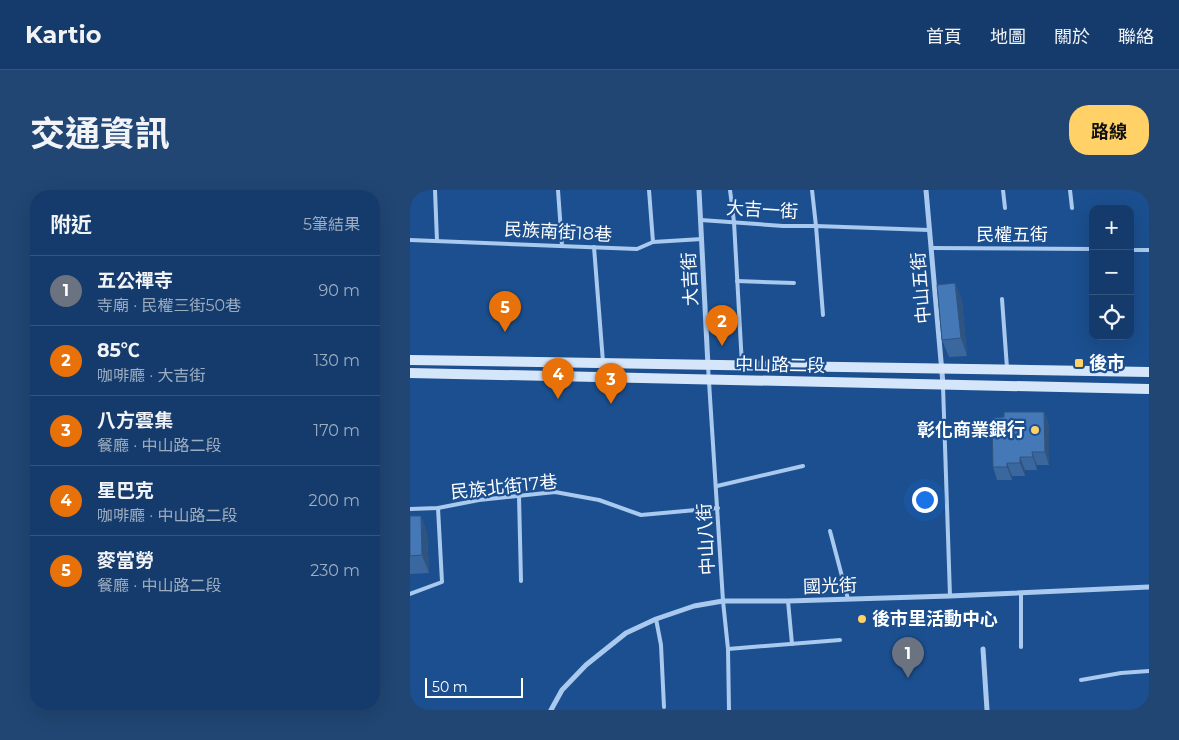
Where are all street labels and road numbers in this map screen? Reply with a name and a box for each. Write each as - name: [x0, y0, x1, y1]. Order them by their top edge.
- street label: 大吉一街: [725, 197, 799, 223]
- street label: 民族南街18巷: [504, 218, 612, 246]
- street label: 民權五街: [976, 224, 1048, 246]
- street label: 大吉街: [678, 251, 702, 307]
- street label: 中山五街: [907, 251, 935, 325]
- street label: 中山路二段: [735, 353, 825, 377]
- street label: 民族北街17巷: [450, 470, 558, 504]
- street label: 中山八街: [693, 502, 719, 576]
- street label: 國光街: [803, 574, 857, 598]

